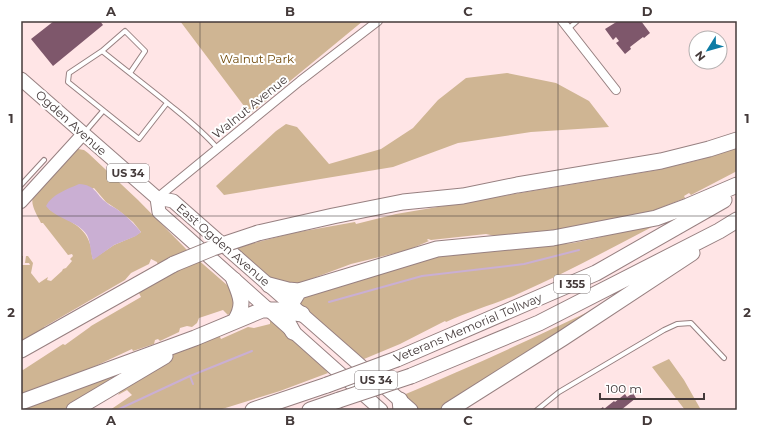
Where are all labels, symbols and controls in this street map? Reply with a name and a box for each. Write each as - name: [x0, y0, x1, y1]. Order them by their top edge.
- text: A: [105, 3, 117, 19]
- text: B: [285, 3, 295, 19]
- text: C: [463, 3, 473, 19]
- text: D: [642, 3, 653, 19]
- north arrow: [688, 30, 728, 70]
- text: N: [692, 48, 708, 64]
- park label: Walnut Park: [220, 51, 295, 66]
- street label: Walnut Avenue: [209, 72, 290, 142]
- street label: Ogden Avenue: [33, 87, 110, 158]
- text: 1: [8, 110, 14, 126]
- text: 1: [744, 110, 750, 126]
- road number: US 34: [107, 164, 149, 182]
- street label: East Ogden Avenue: [173, 200, 273, 289]
- road number: I 355: [554, 275, 590, 293]
- street label: Veterans Memorial Tollway: [391, 289, 545, 366]
- text: 2: [7, 304, 15, 320]
- text: 2: [743, 304, 751, 320]
- road number: US 34: [355, 371, 397, 389]
- scale bar: [600, 375, 704, 401]
- text: 100 m: [606, 381, 642, 396]
- text: A: [105, 412, 117, 428]
- text: B: [285, 412, 295, 428]
- text: C: [463, 412, 473, 428]
- text: D: [642, 412, 653, 428]

